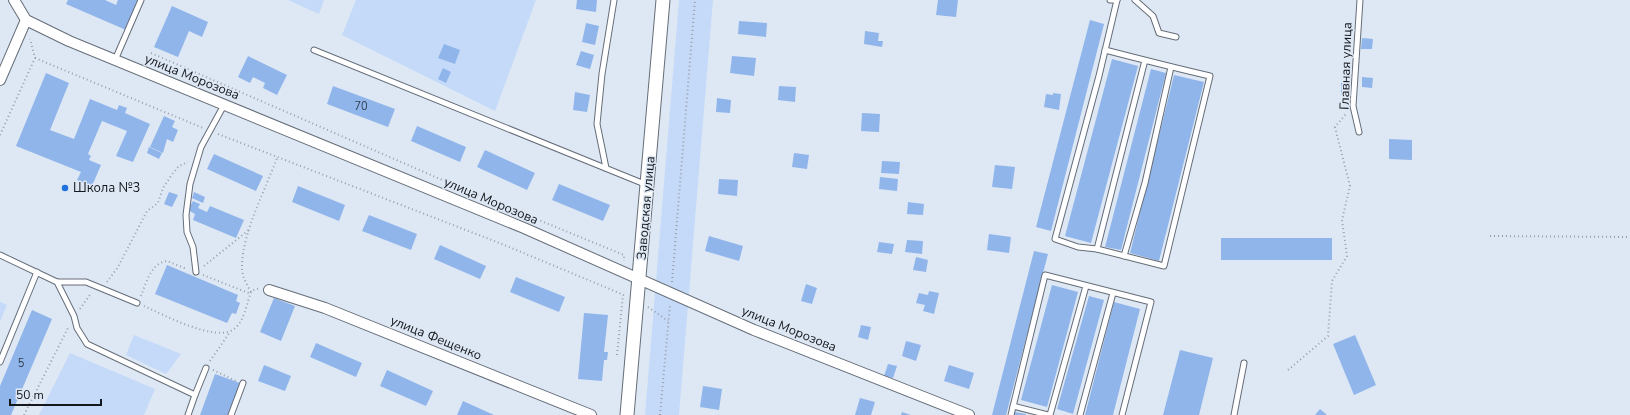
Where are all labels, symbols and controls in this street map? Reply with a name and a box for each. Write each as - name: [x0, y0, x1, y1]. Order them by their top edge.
- street label: Главная улица: [1335, 22, 1357, 110]
- street label: улица Морозова: [142, 50, 242, 104]
- house number: 70: [354, 99, 368, 114]
- street label: Заводская улица: [632, 155, 660, 261]
- street label: улица Морозова: [441, 173, 541, 229]
- place label: Школа №3: [73, 179, 140, 197]
- marker: Школа №3: [60, 183, 70, 193]
- street label: улица Морозова: [739, 302, 839, 356]
- street label: улица Фещенко: [388, 311, 484, 365]
- house number: 5: [18, 356, 25, 371]
- scale bar: [10, 381, 101, 407]
- text: 50 m: [16, 387, 44, 403]

